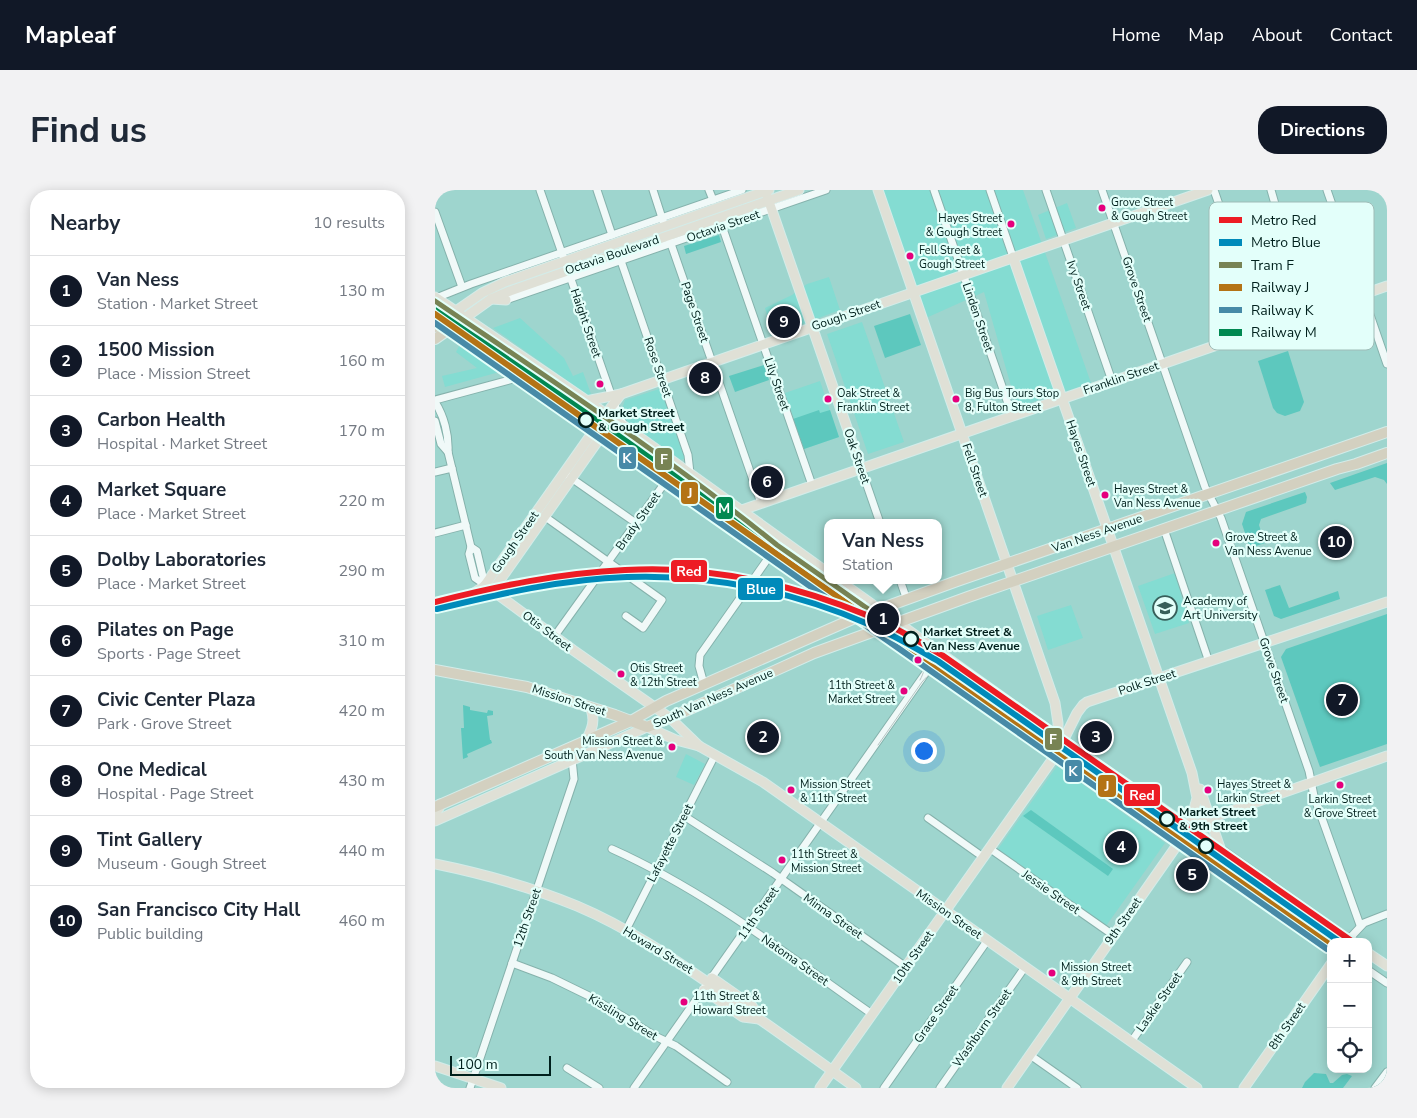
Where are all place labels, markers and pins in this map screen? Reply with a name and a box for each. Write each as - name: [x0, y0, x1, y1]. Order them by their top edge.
- place label: Grove Street & Gough Street: [1111, 195, 1187, 224]
- marker: Grove Street & Gough Street: [1097, 203, 1107, 213]
- place label: Hayes Street & Gough Street: [926, 211, 1002, 240]
- marker: Hayes Street & Gough Street: [1006, 219, 1016, 229]
- place label: Fell Street & Gough Street: [919, 243, 985, 272]
- marker: Fell Street & Gough Street: [905, 251, 915, 261]
- pin: 9: [768, 303, 800, 341]
- pin: 8: [689, 359, 721, 397]
- unlabelled marker: [595, 379, 605, 389]
- place label: Oak Street & Franklin Street: [837, 386, 909, 415]
- place label: Big Bus Tours Stop 8, Fulton Street: [965, 386, 1059, 415]
- marker: Oak Street & Franklin Street: [823, 394, 833, 404]
- marker: Big Bus Tours Stop 8, Fulton Street: [951, 394, 961, 404]
- place label: Market Street & Gough Street: [598, 405, 685, 435]
- marker: Market Street & Gough Street: [578, 412, 594, 428]
- pin: 6: [751, 463, 783, 501]
- place label: Hayes Street & Van Ness Avenue: [1113, 482, 1201, 511]
- marker: Hayes Street & Van Ness Avenue: [1100, 490, 1110, 500]
- pin: 10: [1320, 523, 1352, 561]
- place label: Grove Street & Van Ness Avenue: [1224, 530, 1312, 559]
- marker: Grove Street & Van Ness Avenue: [1211, 538, 1221, 548]
- place label: Academy of Art University: [1183, 593, 1259, 623]
- school or university icon: Academy of Art University: [1152, 595, 1178, 621]
- pin: 1: [867, 600, 899, 638]
- place label: Market Street & Van Ness Avenue: [922, 624, 1020, 654]
- marker: Market Street & Van Ness Avenue: [903, 631, 919, 647]
- unlabelled marker: [913, 655, 923, 665]
- place label: Otis Street & 12th Street: [630, 661, 697, 690]
- marker: Otis Street & 12th Street: [616, 669, 626, 679]
- place label: 11th Street & Market Street: [828, 678, 895, 707]
- pin: 7: [1326, 681, 1358, 719]
- marker: 11th Street & Market Street: [899, 686, 909, 696]
- pin: 2: [747, 718, 779, 756]
- pin: 3: [1080, 718, 1112, 756]
- place label: Mission Street & South Van Ness Avenue: [544, 734, 663, 763]
- marker: Mission Street & South Van Ness Avenue: [667, 742, 677, 752]
- place label: Mission Street & 11th Street: [800, 777, 870, 806]
- place label: Hayes Street & Larkin Street: [1217, 777, 1292, 806]
- marker: Larkin Street & Grove Street: [1335, 780, 1345, 790]
- marker: Mission Street & 11th Street: [786, 785, 796, 795]
- marker: Hayes Street & Larkin Street: [1203, 785, 1213, 795]
- place label: Larkin Street & Grove Street: [1304, 792, 1376, 821]
- place label: Market Street & 9th Street: [1179, 804, 1256, 834]
- marker: Market Street & 9th Street: [1159, 811, 1175, 827]
- pin: 4: [1105, 828, 1137, 866]
- unlabelled marker: [1198, 838, 1214, 854]
- place label: 11th Street & Mission Street: [791, 847, 861, 876]
- marker: 11th Street & Mission Street: [777, 855, 787, 865]
- pin: 5: [1176, 856, 1208, 894]
- place label: Mission Street & 9th Street: [1061, 960, 1131, 989]
- marker: Mission Street & 9th Street: [1047, 968, 1057, 978]
- place label: 11th Street & Howard Street: [693, 989, 766, 1018]
- marker: 11th Street & Howard Street: [679, 997, 689, 1007]

